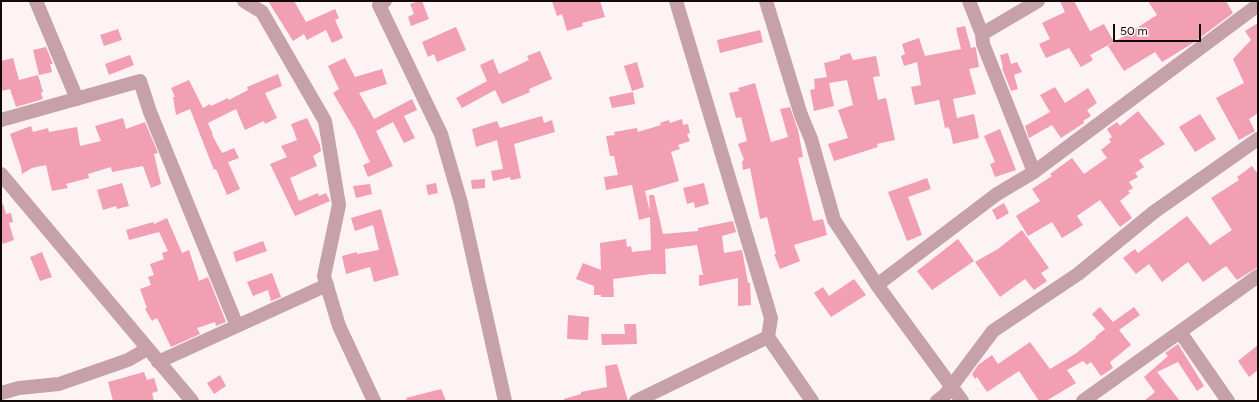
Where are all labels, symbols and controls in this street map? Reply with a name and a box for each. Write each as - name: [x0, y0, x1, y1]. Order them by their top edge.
- scale bar: [1115, 16, 1203, 42]
- text: 50 m: [1120, 24, 1148, 38]

